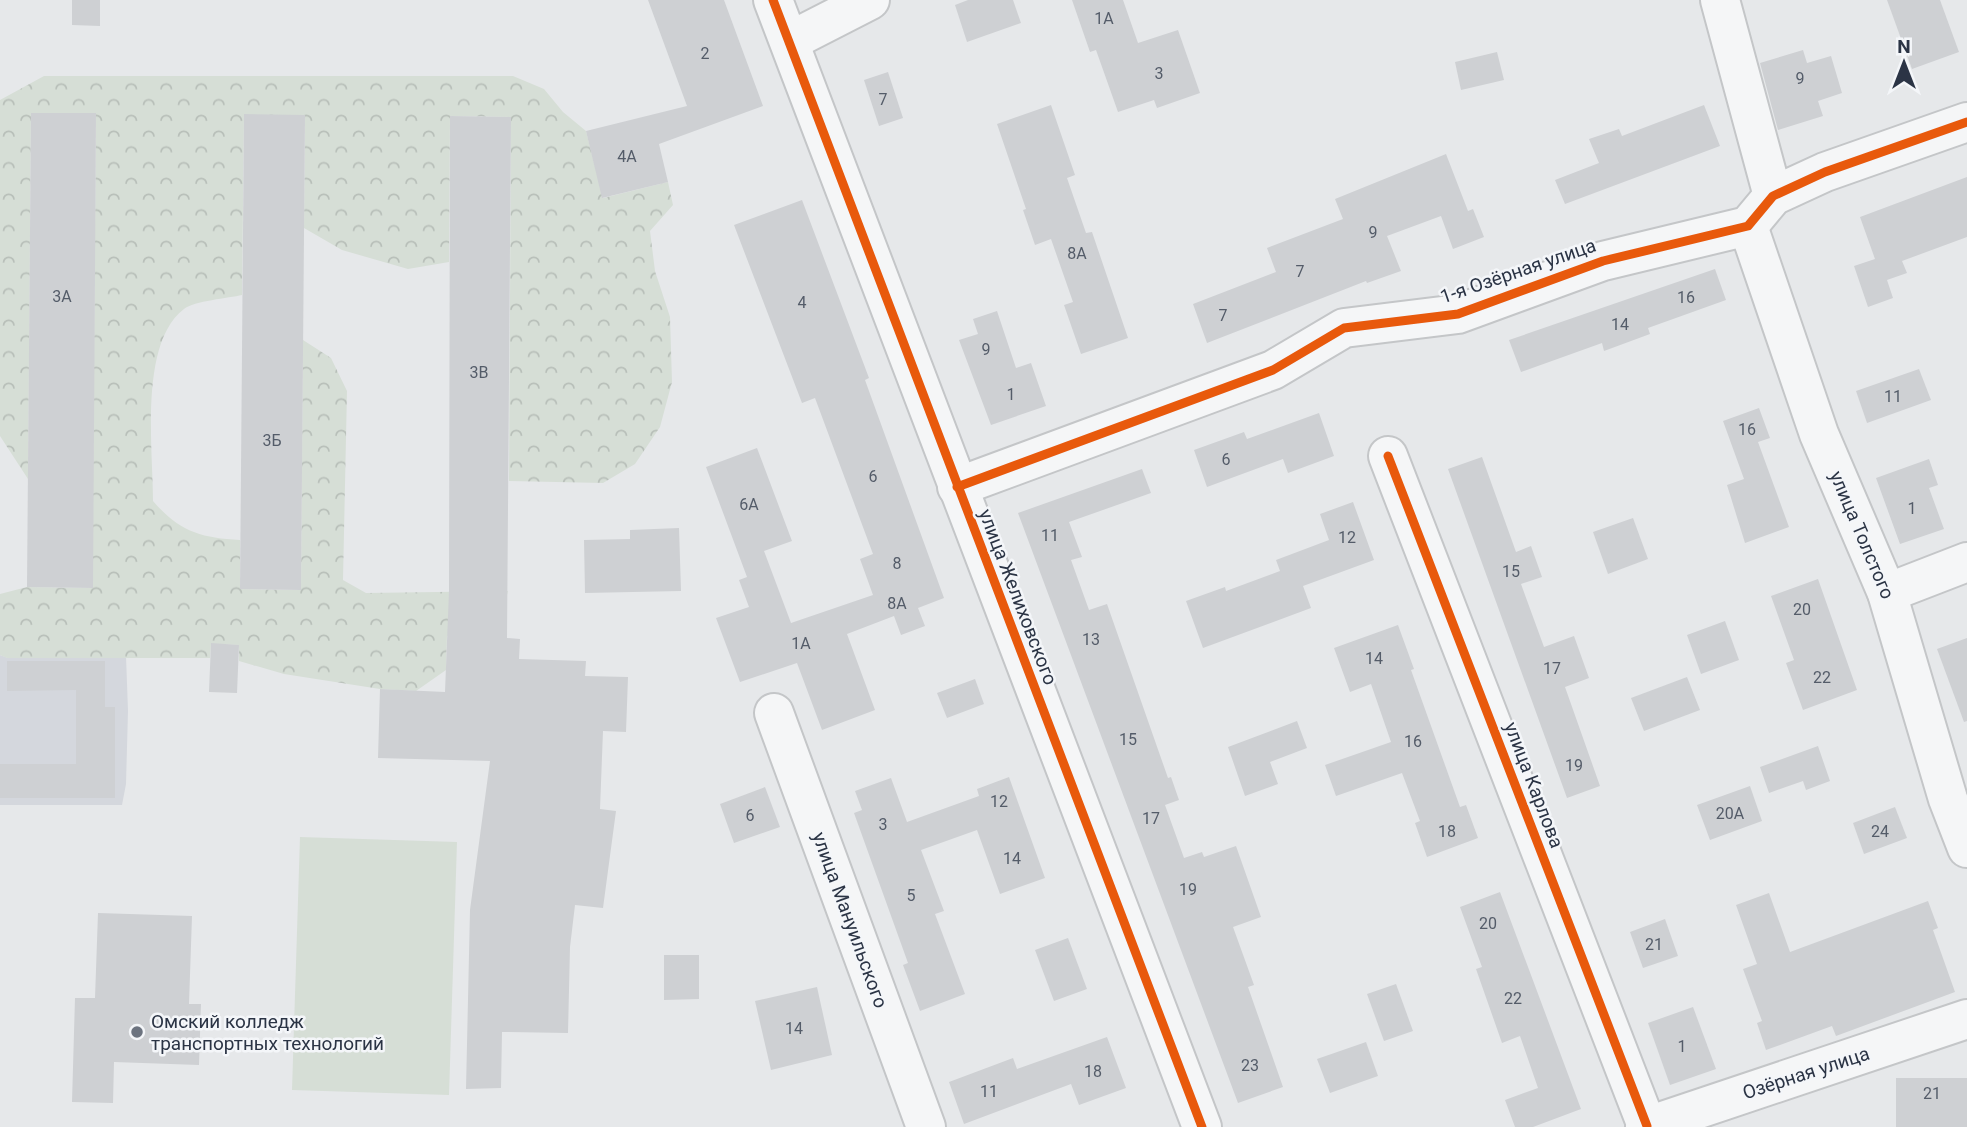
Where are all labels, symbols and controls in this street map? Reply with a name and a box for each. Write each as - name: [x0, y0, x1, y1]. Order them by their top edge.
- house number: 1А: [1094, 9, 1114, 28]
- north arrow: [1869, 28, 1939, 98]
- text: N: [1897, 35, 1911, 58]
- house number: 2: [701, 44, 710, 63]
- house number: 3: [1155, 64, 1164, 83]
- house number: 9: [1796, 69, 1805, 88]
- house number: 7: [879, 90, 888, 109]
- house number: 4А: [617, 147, 637, 166]
- house number: 9: [1369, 223, 1378, 242]
- street label: 1-я Озёрная улица: [1437, 234, 1599, 308]
- house number: 8А: [1067, 244, 1087, 263]
- house number: 7: [1296, 262, 1305, 281]
- house number: 3А: [52, 287, 72, 306]
- house number: 16: [1677, 288, 1695, 307]
- house number: 4: [798, 293, 807, 312]
- house number: 7: [1219, 306, 1228, 325]
- house number: 14: [1611, 315, 1629, 334]
- house number: 9: [982, 340, 991, 359]
- house number: 3В: [470, 363, 489, 382]
- house number: 1: [1007, 385, 1016, 404]
- house number: 11: [1884, 387, 1902, 406]
- house number: 16: [1738, 420, 1756, 439]
- house number: 3Б: [262, 431, 282, 450]
- house number: 6: [1222, 450, 1231, 469]
- house number: 6: [869, 467, 878, 486]
- street label: улица Толстого: [1825, 468, 1899, 602]
- house number: 6А: [739, 495, 759, 514]
- house number: 1: [1908, 499, 1917, 518]
- street label: улица Желиховского: [974, 506, 1062, 688]
- house number: 11: [1041, 526, 1059, 545]
- house number: 12: [1338, 528, 1356, 547]
- house number: 8: [893, 554, 902, 573]
- house number: 15: [1502, 562, 1520, 581]
- house number: 8А: [887, 594, 907, 613]
- house number: 20: [1793, 600, 1811, 619]
- house number: 13: [1082, 630, 1100, 649]
- house number: 1А: [791, 634, 811, 653]
- house number: 14: [1365, 649, 1383, 668]
- house number: 17: [1543, 659, 1561, 678]
- house number: 22: [1813, 668, 1831, 687]
- street label: улица Карлова: [1499, 719, 1569, 851]
- house number: 15: [1119, 730, 1137, 749]
- house number: 16: [1404, 732, 1422, 751]
- house number: 19: [1565, 756, 1583, 775]
- house number: 12: [990, 792, 1008, 811]
- house number: 20А: [1716, 804, 1745, 823]
- house number: 6: [746, 806, 755, 825]
- house number: 17: [1142, 809, 1160, 828]
- house number: 3: [879, 815, 888, 834]
- house number: 18: [1438, 822, 1456, 841]
- house number: 24: [1871, 822, 1889, 841]
- street label: улица Мануильского: [807, 829, 893, 1011]
- house number: 14: [1003, 849, 1021, 868]
- house number: 19: [1179, 880, 1197, 899]
- house number: 5: [907, 886, 916, 905]
- house number: 20: [1479, 914, 1497, 933]
- house number: 21: [1645, 935, 1663, 954]
- house number: 22: [1504, 989, 1522, 1008]
- place label: Омский колледж транспортных технологий: [151, 1010, 384, 1055]
- house number: 14: [785, 1019, 803, 1038]
- marker: Омский колледж транспортных технологий: [129, 1024, 145, 1040]
- house number: 1: [1678, 1037, 1687, 1056]
- street label: Озёрная улица: [1740, 1042, 1872, 1104]
- house number: 23: [1241, 1056, 1259, 1075]
- house number: 18: [1084, 1062, 1102, 1081]
- house number: 11: [980, 1082, 998, 1101]
- house number: 21: [1923, 1084, 1941, 1103]

